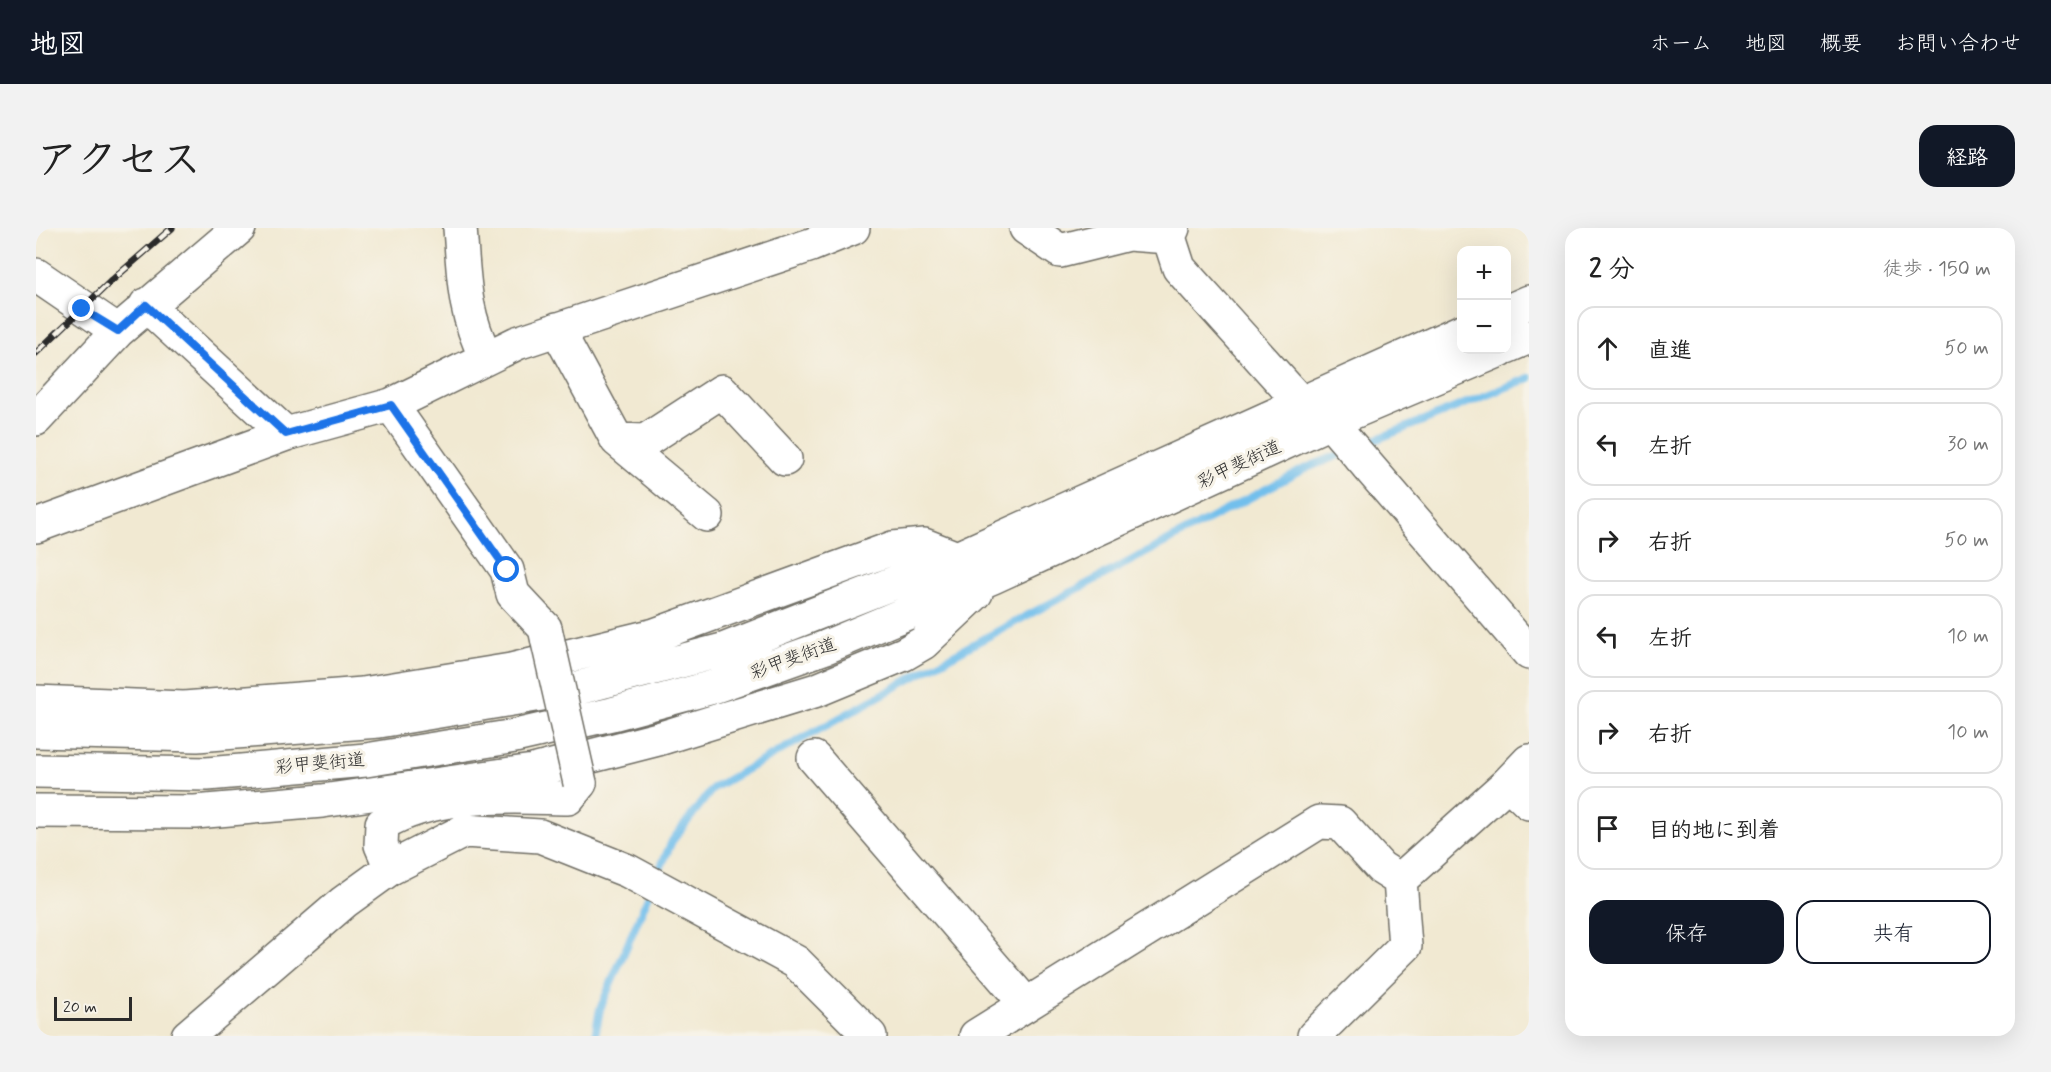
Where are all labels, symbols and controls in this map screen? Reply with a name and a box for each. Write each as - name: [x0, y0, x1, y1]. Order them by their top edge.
- text: 地図: [30, 27, 86, 64]
- text: ホーム: [1650, 30, 1712, 58]
- text: 地図: [1745, 30, 1787, 58]
- text: 概要: [1820, 30, 1862, 58]
- text: お問い合わせ: [1895, 30, 2021, 58]
- button: 経路: [1919, 125, 2015, 187]
- text: アクセス: [36, 134, 201, 189]
- map controls: [1457, 246, 1511, 354]
- button: +: [1457, 246, 1511, 300]
- text: 2 分: [1589, 253, 1635, 287]
- text: 徒歩 · 150 m: [1883, 256, 1991, 283]
- route end: [68, 295, 94, 321]
- button: −: [1457, 300, 1511, 354]
- icon: ahead: [1591, 332, 1624, 365]
- text: 50 m: [1944, 335, 1989, 362]
- text: 直進: [1648, 337, 1692, 365]
- icon: left: [1591, 428, 1624, 461]
- text: 30 m: [1947, 431, 1989, 458]
- text: 左折: [1648, 433, 1692, 461]
- street label: 彩甲斐街道: [1194, 435, 1285, 495]
- icon: right: [1591, 524, 1624, 557]
- text: 50 m: [1944, 527, 1989, 554]
- text: 右折: [1648, 529, 1692, 557]
- route start: [493, 556, 519, 582]
- icon: left: [1591, 620, 1624, 653]
- text: 10 m: [1947, 623, 1989, 650]
- text: 左折: [1648, 625, 1692, 653]
- street label: 彩甲斐街道: [747, 632, 840, 686]
- icon: right: [1591, 716, 1624, 749]
- text: 10 m: [1947, 719, 1989, 746]
- text: 右折: [1648, 721, 1692, 749]
- street label: 彩甲斐街道: [274, 748, 366, 780]
- icon: arrive: [1591, 812, 1624, 845]
- text: 目的地に到着: [1648, 817, 1780, 845]
- button: 保存: [1589, 900, 1784, 964]
- button: 共有: [1796, 900, 1991, 964]
- scale bar: [54, 994, 132, 1022]
- text: 20 m: [63, 997, 97, 1018]

